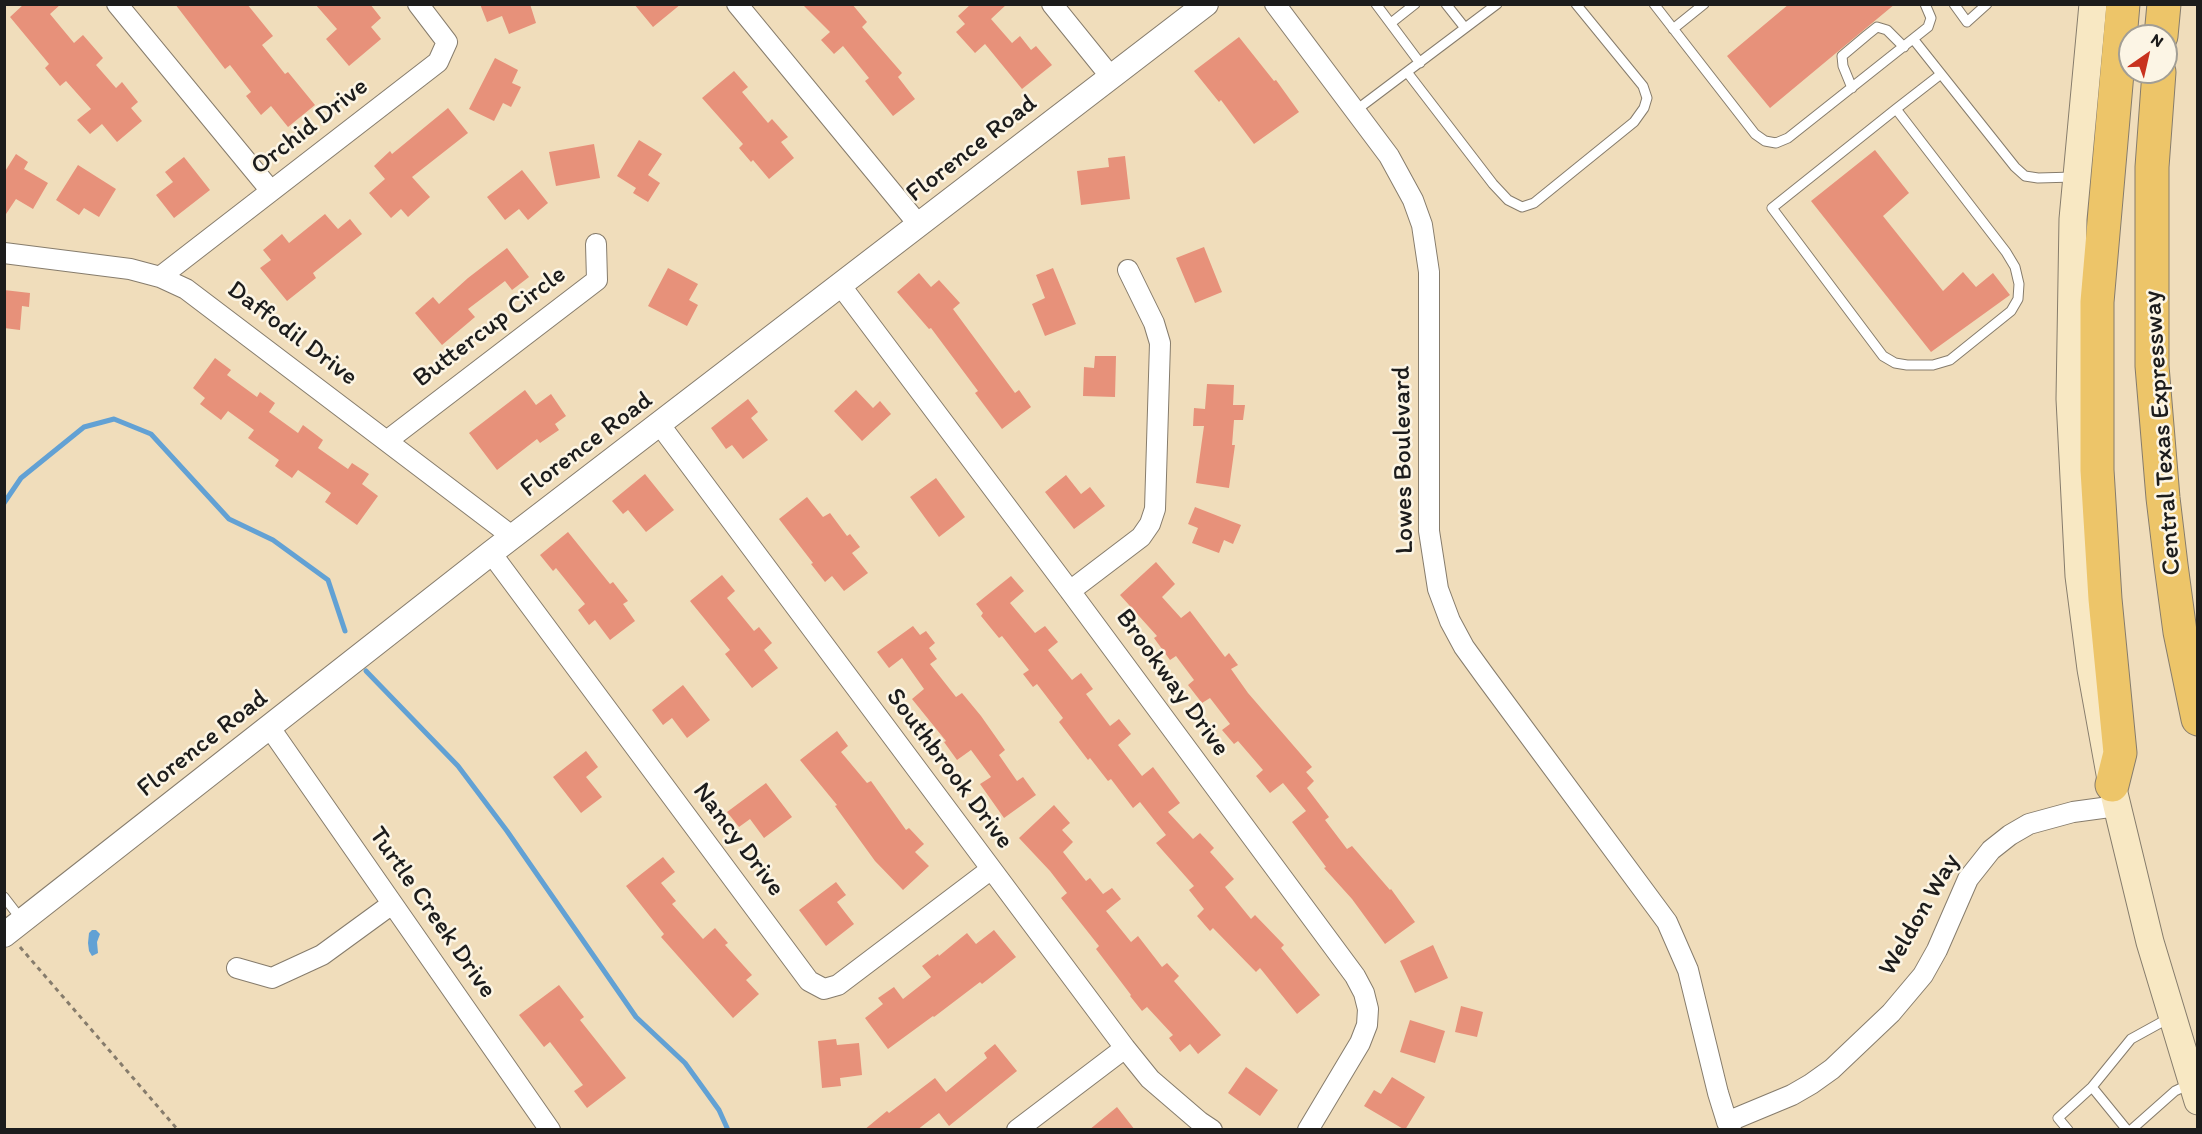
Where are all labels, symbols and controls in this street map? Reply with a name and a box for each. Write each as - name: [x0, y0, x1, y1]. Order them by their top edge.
- north arrow: [2118, 24, 2178, 84]
- text: N: [2147, 29, 2167, 51]
- street label: Orchid Drive: [245, 72, 375, 182]
- street label: Florence Road: [900, 88, 1044, 210]
- street label: Buttercup Circle: [407, 259, 573, 395]
- street label: Daffodil Drive: [220, 275, 364, 393]
- street label: Central Texas Expressway: [2137, 289, 2189, 577]
- street label: Lowes Boulevard: [1387, 366, 1421, 554]
- street label: Florence Road: [515, 385, 659, 505]
- street label: Brookway Drive: [1108, 603, 1236, 763]
- street label: Southbrook Drive: [878, 682, 1020, 856]
- street label: Florence Road: [131, 683, 275, 805]
- street label: Nancy Drive: [685, 777, 791, 903]
- street label: Turtle Creek Drive: [361, 821, 503, 1005]
- street label: Weldon Way: [1873, 848, 1967, 982]

